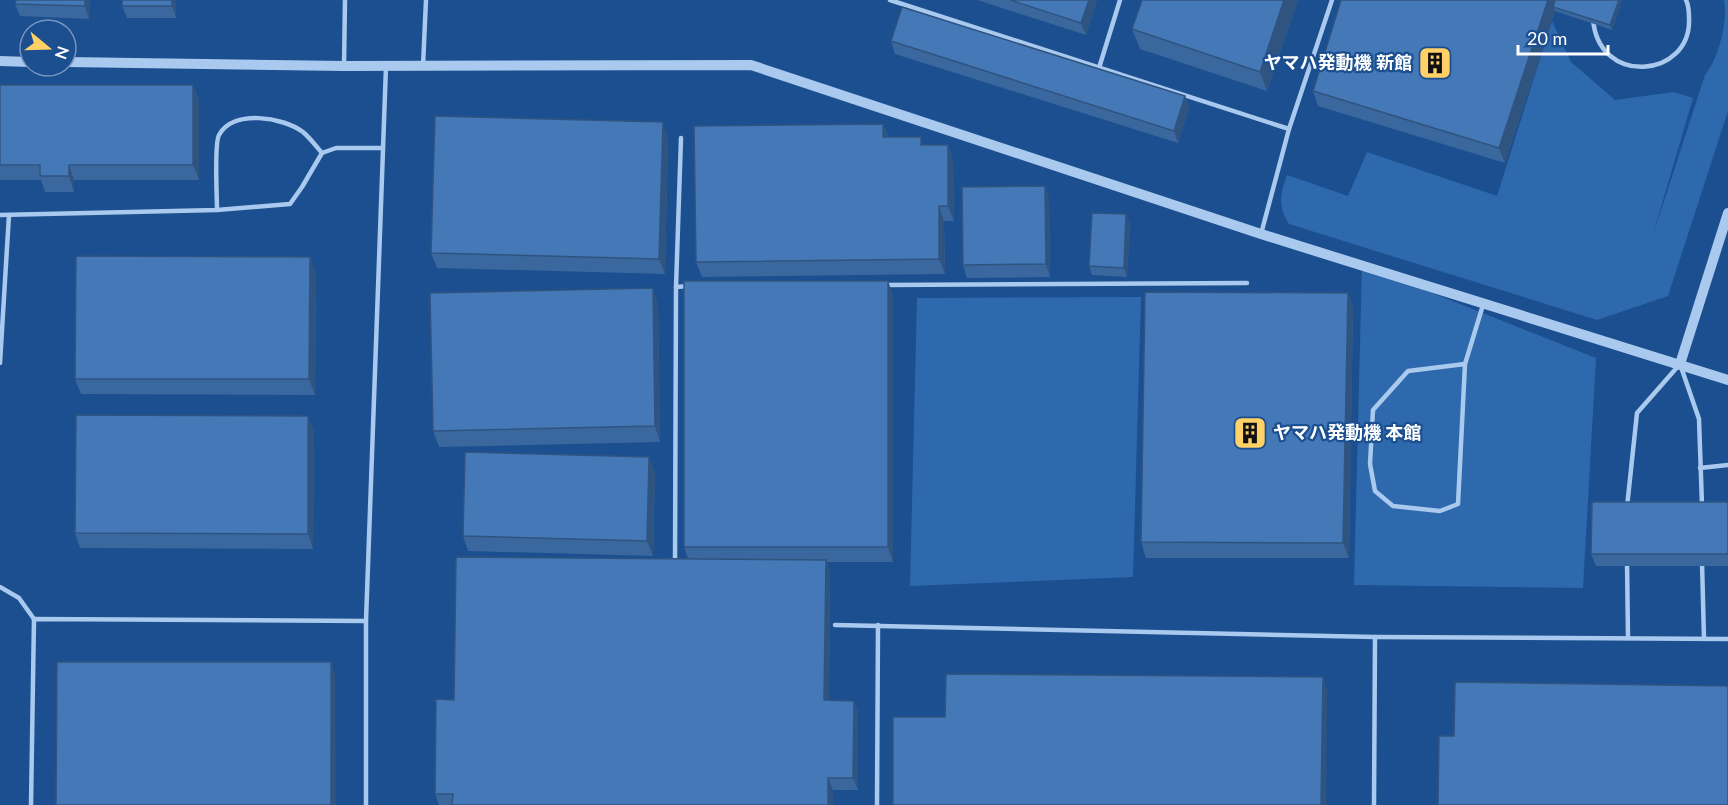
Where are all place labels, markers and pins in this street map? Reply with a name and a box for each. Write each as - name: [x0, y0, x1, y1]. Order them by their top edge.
- building icon: ヤマハ発動機 新館: [1417, 45, 1453, 81]
- place label: ヤマハ発動機 新館: [1264, 51, 1412, 73]
- building icon: ヤマハ発動機 本館: [1232, 415, 1268, 451]
- place label: ヤマハ発動機 本館: [1273, 421, 1421, 443]

